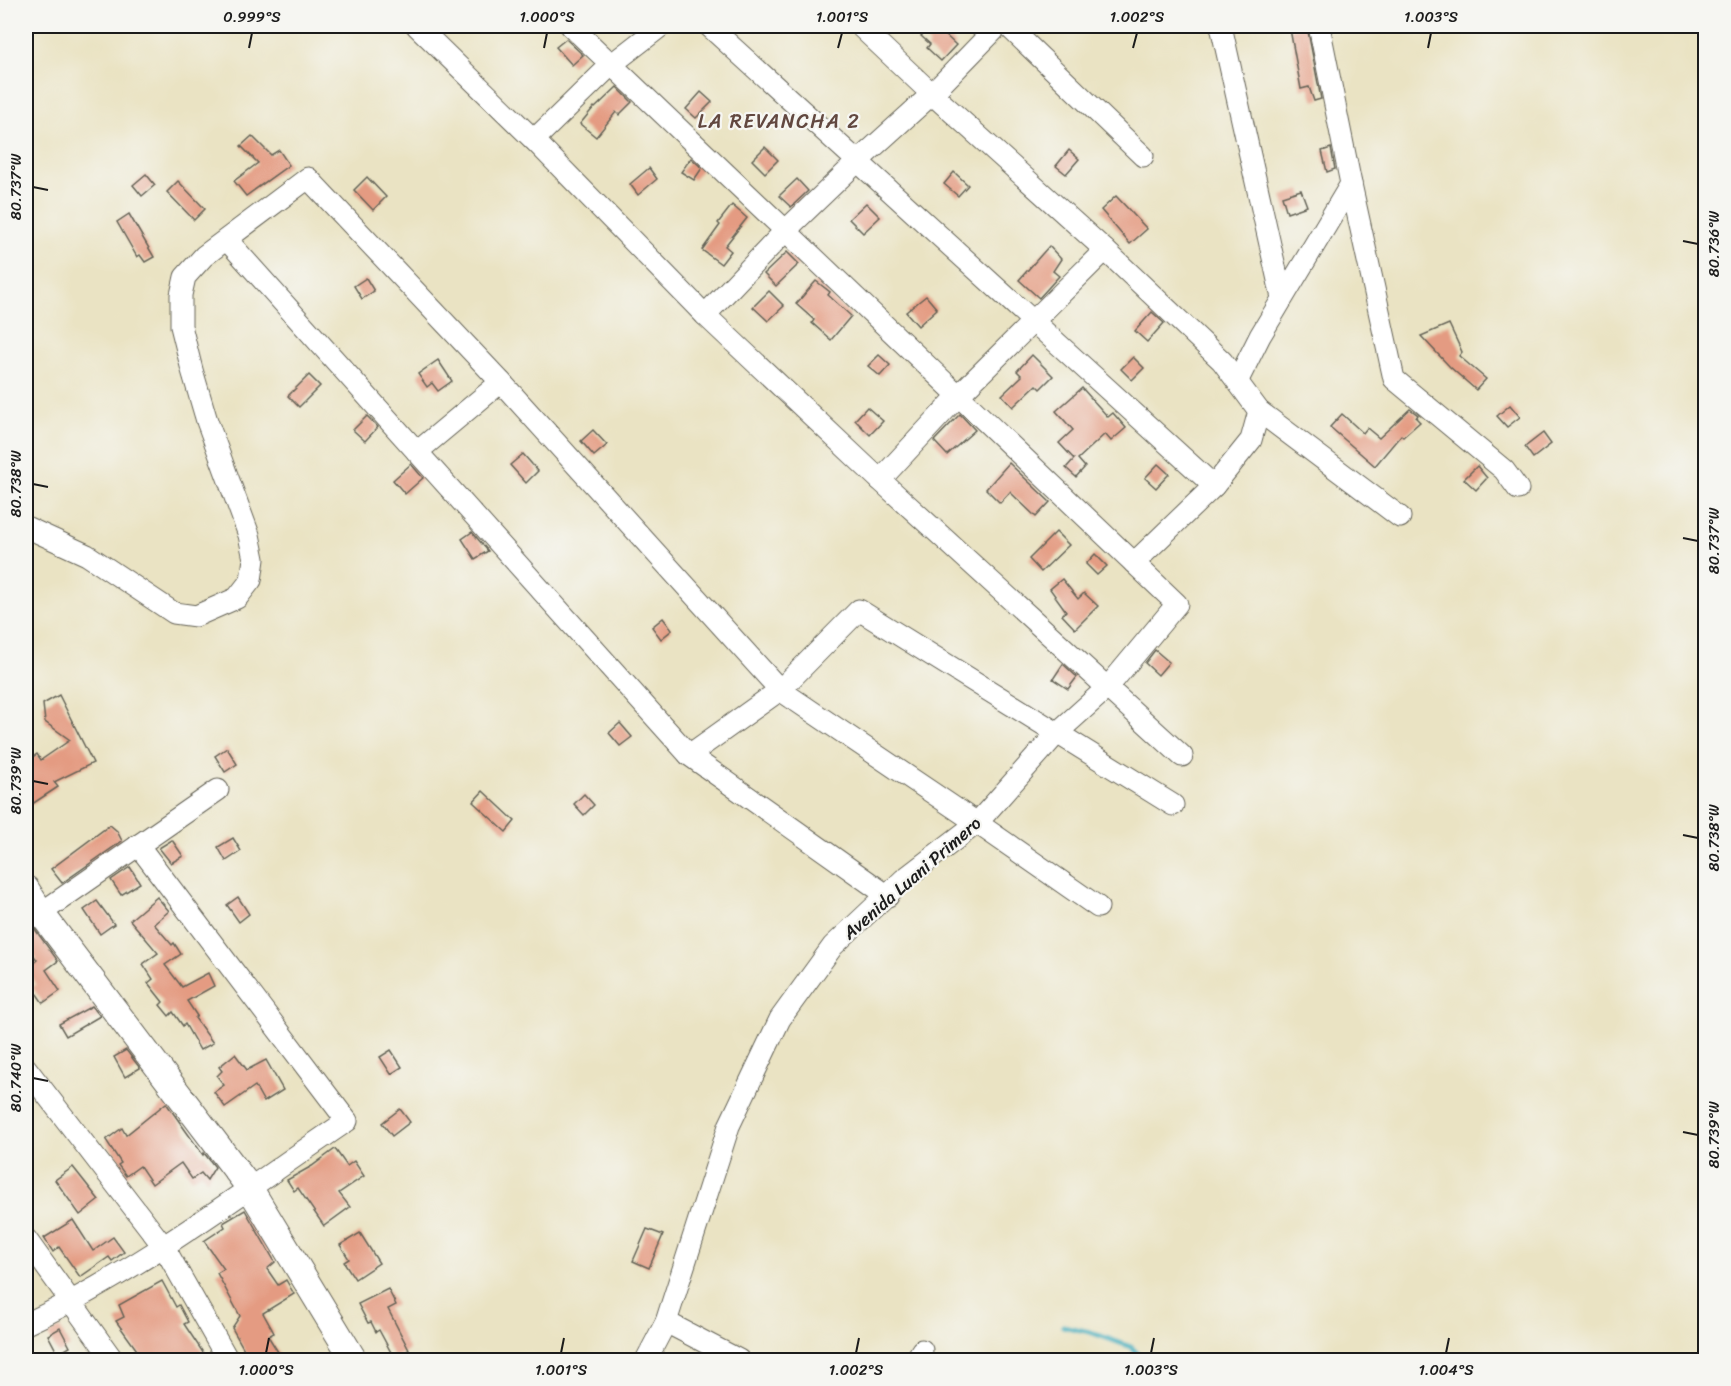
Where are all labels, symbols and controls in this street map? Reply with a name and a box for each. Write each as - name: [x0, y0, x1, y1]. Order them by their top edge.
- text: 0.999°S: [223, 4, 281, 30]
- text: 1.000°S: [519, 4, 575, 30]
- text: 1.001°S: [816, 4, 869, 30]
- text: 1.002°S: [1110, 4, 1165, 30]
- text: 1.003°S: [1404, 4, 1459, 30]
- district label: LA REVANCHA 2: [698, 104, 860, 139]
- text: 80.737°W: [3, 153, 29, 220]
- text: 80.736°W: [1701, 210, 1727, 277]
- text: 80.738°W: [3, 450, 29, 517]
- text: 80.737°W: [1701, 507, 1727, 574]
- text: 80.739°W: [3, 747, 29, 815]
- text: 80.738°W: [1701, 804, 1727, 871]
- street label: Avenida Luani Primero: [834, 808, 989, 948]
- text: 80.740°W: [3, 1043, 29, 1112]
- text: 80.739°W: [1701, 1101, 1727, 1169]
- text: 1.000°S: [238, 1357, 294, 1383]
- text: 1.001°S: [535, 1357, 588, 1383]
- text: 1.002°S: [829, 1357, 884, 1383]
- text: 1.003°S: [1124, 1357, 1179, 1383]
- text: 1.004°S: [1418, 1357, 1474, 1383]

